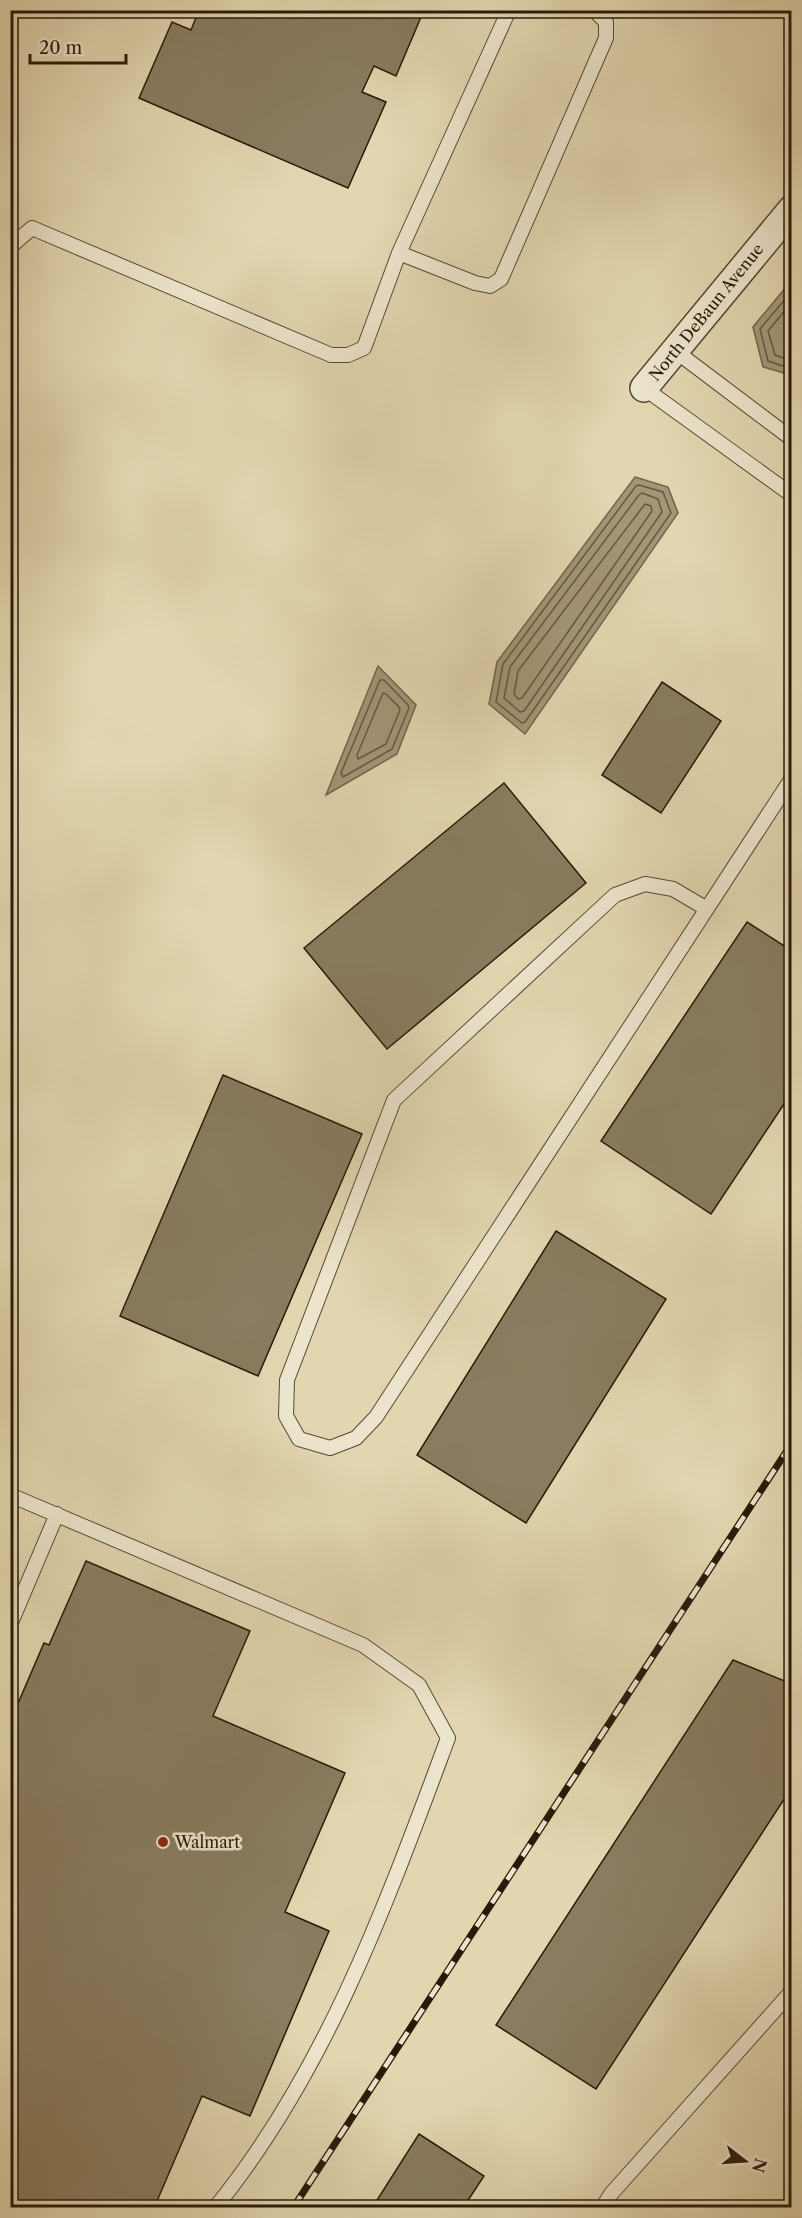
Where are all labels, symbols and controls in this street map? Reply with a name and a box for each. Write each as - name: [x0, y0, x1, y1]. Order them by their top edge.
- scale bar: [30, 27, 126, 65]
- text: 20 m: [39, 37, 83, 59]
- street label: North DeBaun Avenue: [644, 239, 768, 385]
- place label: Walmart: [174, 1832, 240, 1852]
- marker: Walmart: [156, 1835, 170, 1849]
- north arrow: [715, 2131, 775, 2191]
- text: N: [748, 2156, 771, 2175]

